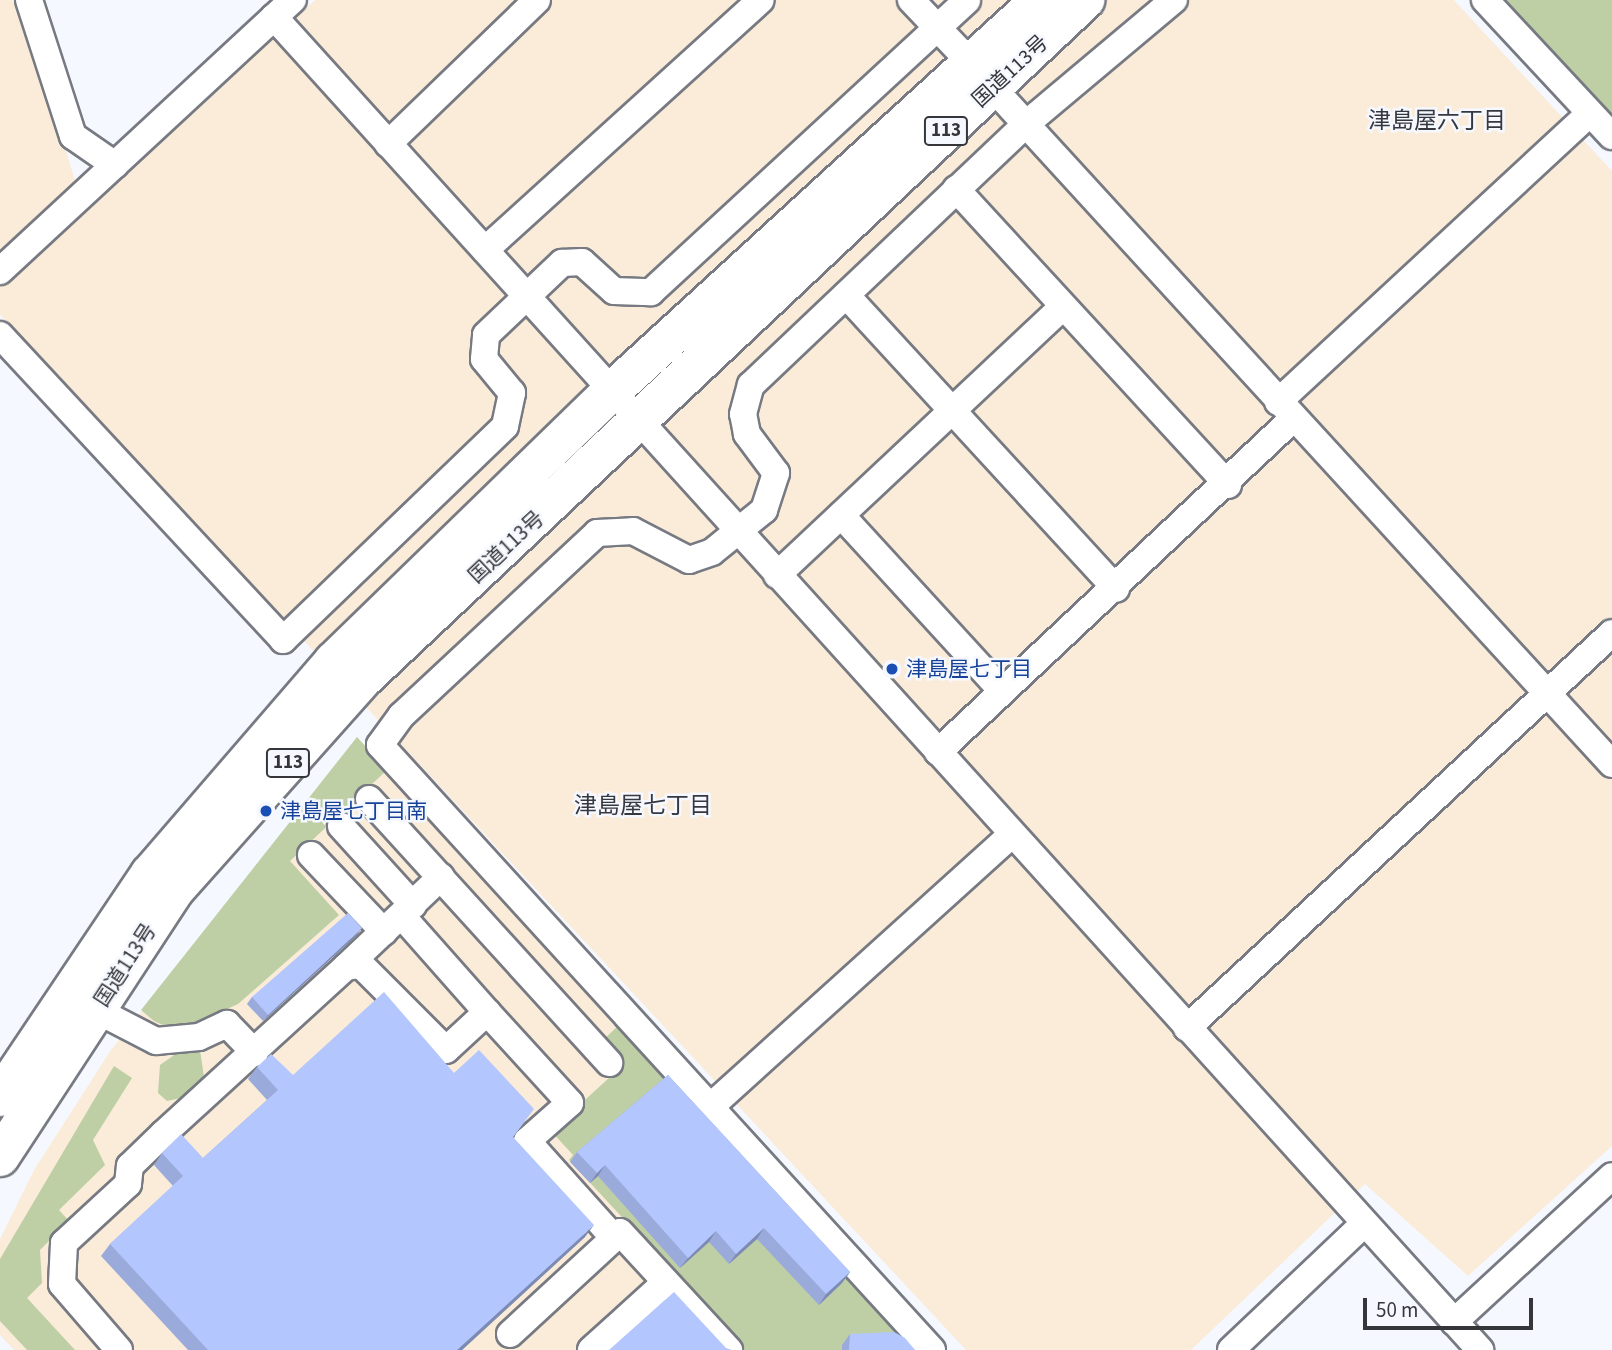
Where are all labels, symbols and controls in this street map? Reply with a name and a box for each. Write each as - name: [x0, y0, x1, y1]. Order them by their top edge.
- street label: 国道113号: [967, 30, 1053, 112]
- district label: 津島屋六丁目: [1368, 107, 1506, 135]
- road number: 113: [923, 116, 969, 146]
- street label: 国道113号: [463, 506, 549, 588]
- place label: 津島屋七丁目: [906, 656, 1032, 682]
- marker: 津島屋七丁目: [884, 661, 900, 677]
- road number: 113: [265, 748, 311, 778]
- district label: 津島屋七丁目: [574, 792, 712, 820]
- place label: 津島屋七丁目南: [280, 798, 427, 824]
- marker: 津島屋七丁目南: [258, 803, 274, 819]
- street label: 国道113号: [89, 919, 161, 1011]
- scale bar: [1367, 1284, 1537, 1328]
- text: 50 m: [1376, 1295, 1418, 1325]

